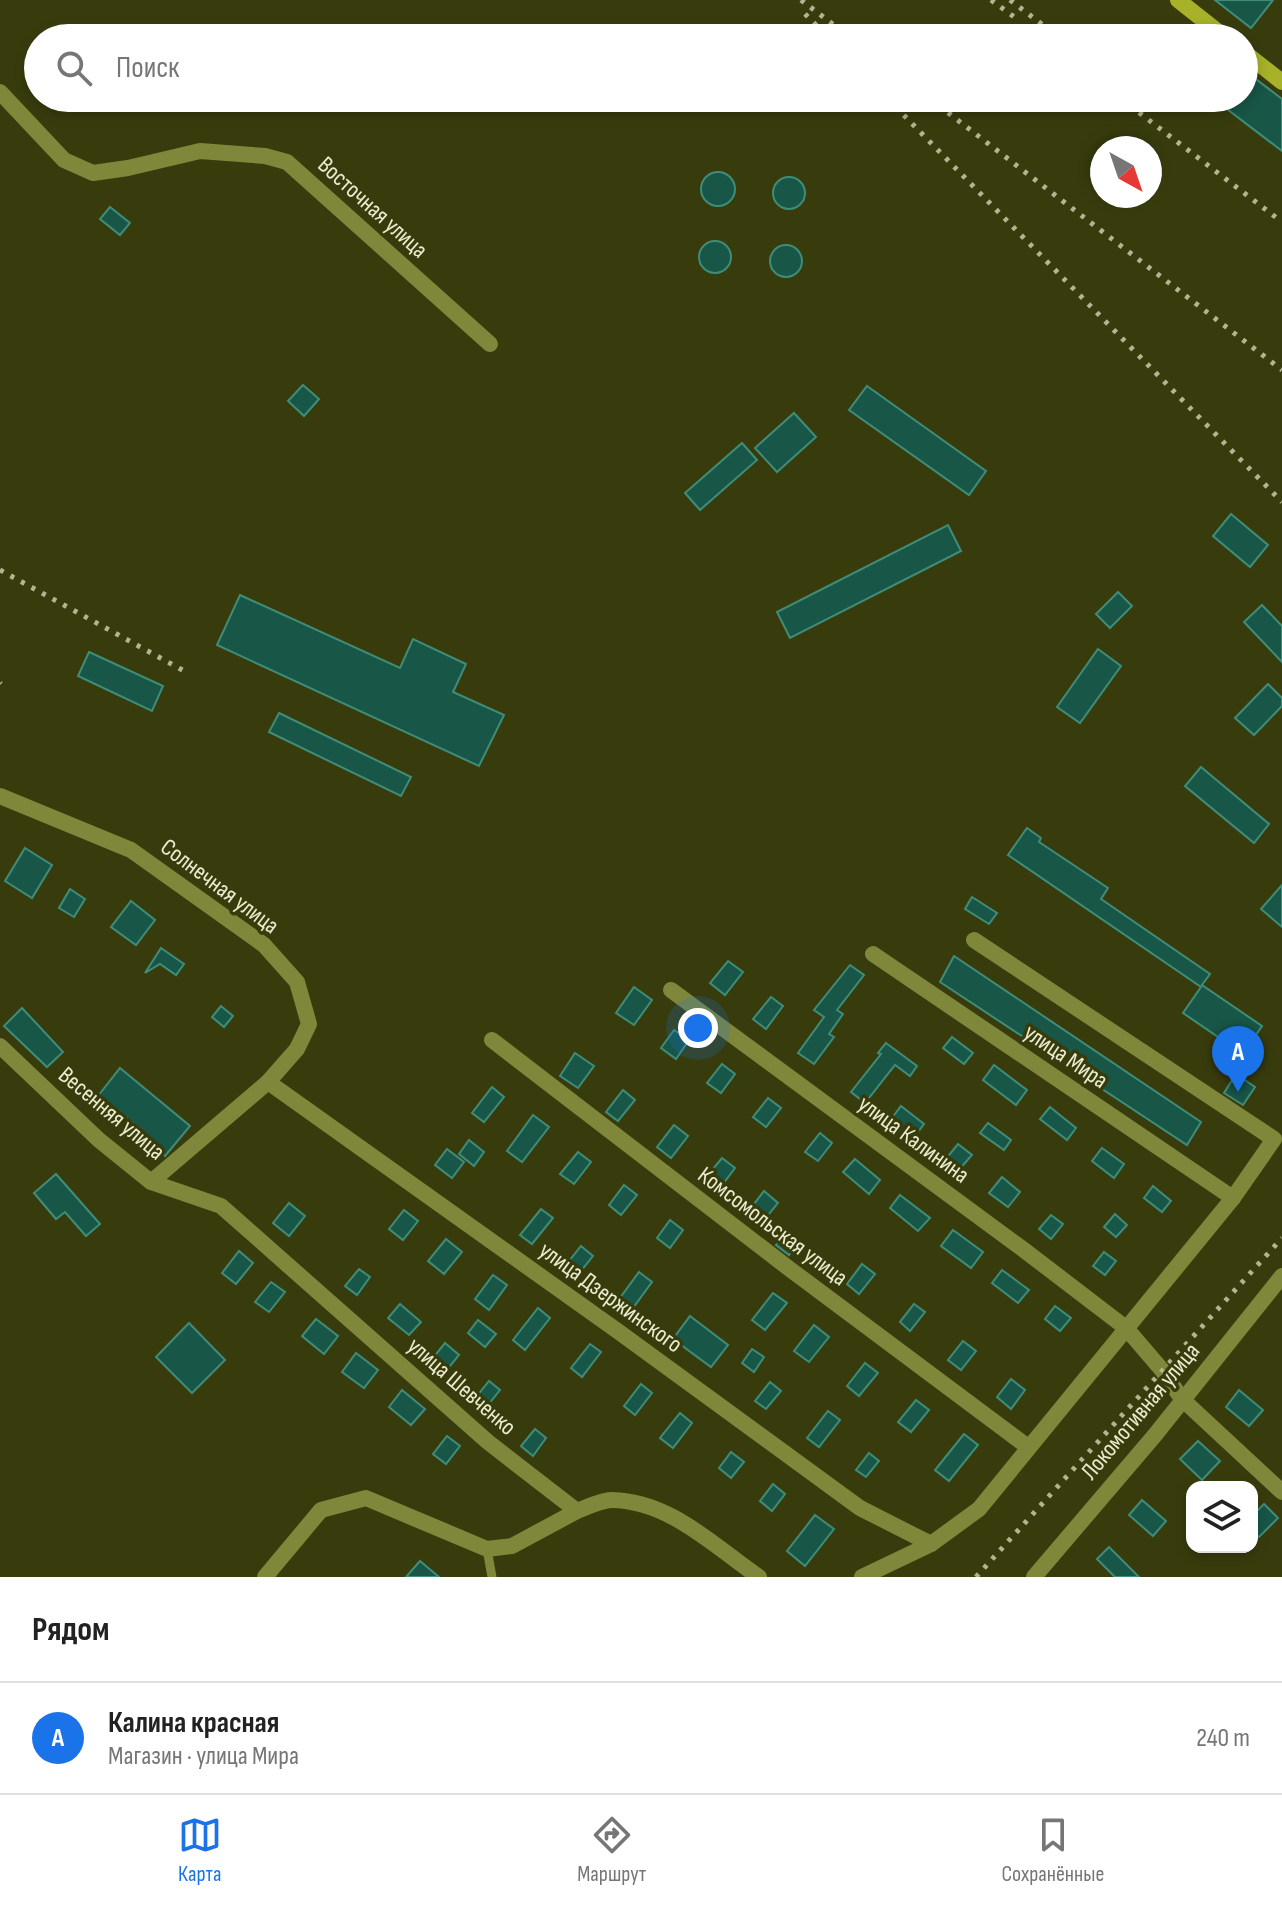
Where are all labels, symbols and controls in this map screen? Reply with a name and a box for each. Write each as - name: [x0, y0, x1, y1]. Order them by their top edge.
- search box: [24, 24, 1258, 112]
- icon: search: [52, 46, 96, 90]
- text: Поиск: [116, 50, 179, 86]
- north arrow: [1090, 136, 1162, 208]
- street label: Восточная улица: [312, 150, 434, 264]
- street label: Солнечная улица: [155, 833, 285, 940]
- your location: [678, 1008, 718, 1048]
- street label: улица Мира: [1018, 1018, 1113, 1095]
- pin: A: [1212, 1026, 1264, 1092]
- street label: Весенняя улица: [53, 1061, 171, 1166]
- street label: улица Калинина: [852, 1089, 975, 1189]
- street label: Комсомольская улица: [692, 1161, 853, 1292]
- street label: улица Дзержинского: [533, 1236, 688, 1359]
- street label: улица Шевченко: [401, 1331, 522, 1441]
- street label: Локомотивная улица: [1075, 1337, 1206, 1486]
- map controls: [1186, 1481, 1258, 1553]
- button: layers: [1186, 1481, 1258, 1553]
- text: Рядом: [32, 1609, 110, 1650]
- text: Калина красная: [108, 1705, 279, 1741]
- text: A: [52, 1723, 64, 1754]
- text: 240 m: [1196, 1723, 1250, 1754]
- text: Магазин · улица Мира: [108, 1741, 299, 1772]
- tab: Карта: [178, 1813, 222, 1888]
- tab: Маршрут: [577, 1813, 646, 1888]
- tab: Сохранённые: [1002, 1813, 1104, 1888]

